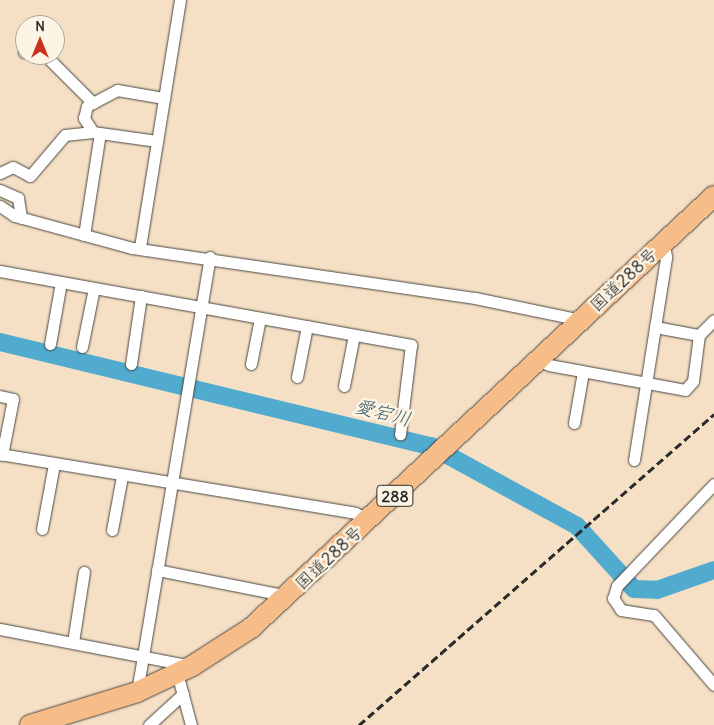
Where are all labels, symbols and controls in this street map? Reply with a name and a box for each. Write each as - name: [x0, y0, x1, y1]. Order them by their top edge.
- north arrow: [15, 15, 65, 65]
- text: N: [35, 17, 45, 35]
- street label: 国道288号: [586, 243, 662, 317]
- water label: 愛宕川: [353, 395, 413, 431]
- road number: 288: [376, 482, 414, 510]
- street label: 国道288号: [291, 521, 367, 595]

